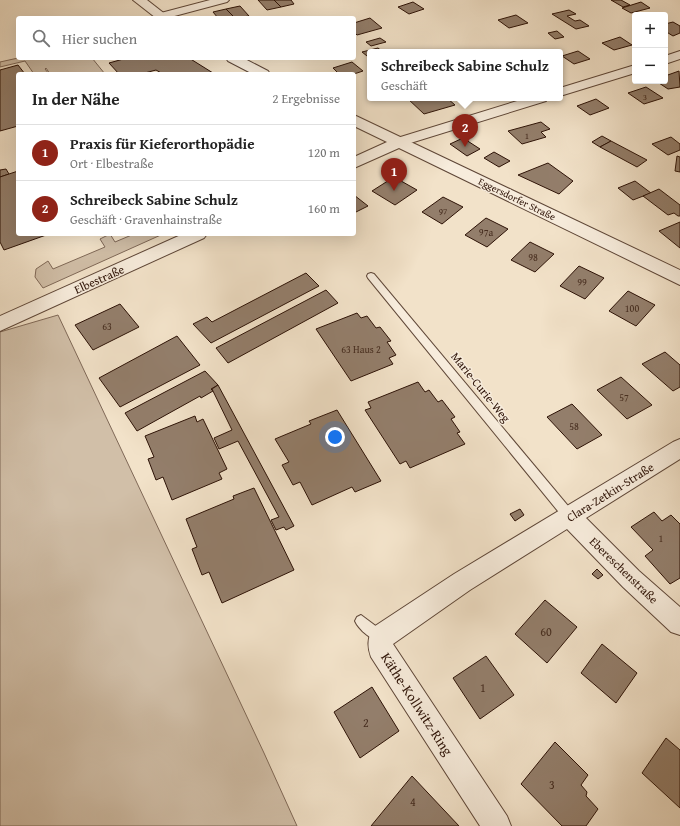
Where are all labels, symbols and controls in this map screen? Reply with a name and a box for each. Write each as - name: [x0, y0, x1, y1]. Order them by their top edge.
- map controls: [632, 12, 668, 84]
- button: +: [632, 12, 668, 48]
- search box: [16, 16, 356, 60]
- icon: search: [30, 27, 52, 49]
- text: Hier suchen: [62, 28, 137, 49]
- button: −: [632, 48, 668, 84]
- popup: [367, 49, 563, 101]
- text: Schreibeck Sabine Schulz: [381, 55, 549, 76]
- text: Geschäft: [381, 76, 428, 95]
- text: In der Nähe: [32, 86, 120, 111]
- text: 2 Ergebnisse: [272, 89, 340, 108]
- house number: 3: [643, 90, 647, 103]
- pin: 2: [452, 114, 478, 147]
- house number: 1: [525, 129, 529, 142]
- text: Praxis für Kieferorthopädie: [70, 133, 255, 154]
- text: 1: [42, 143, 48, 162]
- text: 120 m: [308, 143, 340, 162]
- text: Ort · Elbestraße: [70, 154, 154, 173]
- pin: 1: [381, 158, 407, 191]
- street label: Eggersdorfer Straße: [476, 174, 558, 224]
- text: Schreibeck Sabine Schulz: [70, 189, 238, 210]
- text: 2: [42, 199, 48, 218]
- text: 160 m: [308, 199, 340, 218]
- house number: 97: [439, 204, 447, 217]
- text: Geschäft · Gravenhainstraße: [70, 210, 222, 229]
- house number: 97a: [479, 225, 493, 240]
- house number: 98: [528, 250, 538, 265]
- street label: Elbestraße: [71, 260, 127, 298]
- house number: 99: [577, 275, 587, 290]
- house number: 100: [625, 301, 639, 316]
- house number: 63: [102, 319, 112, 334]
- house number: 63 Haus 2: [341, 342, 381, 357]
- street label: Marie-Curie-Weg: [447, 348, 515, 426]
- house number: 57: [619, 390, 629, 405]
- house number: 58: [569, 419, 579, 434]
- your location: [325, 427, 345, 447]
- street label: Clara-Zetkin-Straße: [563, 458, 657, 526]
- house number: 1: [659, 531, 664, 546]
- street label: Ebereschenstraße: [586, 533, 662, 607]
- house number: 60: [540, 623, 552, 640]
- street label: Käthe-Kollwitz-Ring: [376, 649, 458, 759]
- house number: 1: [480, 679, 486, 696]
- house number: 2: [363, 714, 369, 731]
- house number: 3: [549, 776, 555, 793]
- house number: 4: [410, 793, 416, 810]

